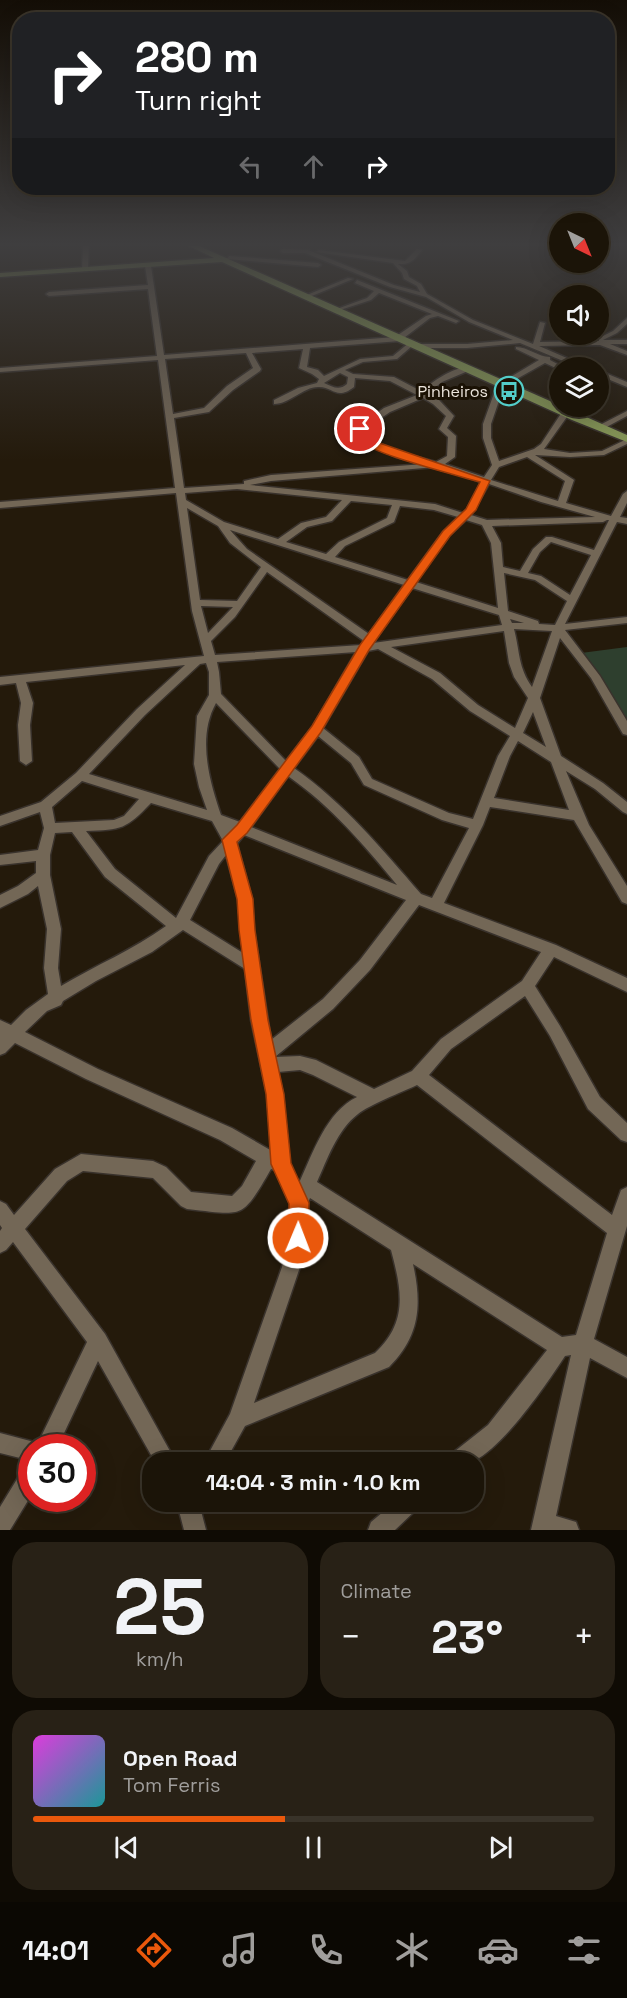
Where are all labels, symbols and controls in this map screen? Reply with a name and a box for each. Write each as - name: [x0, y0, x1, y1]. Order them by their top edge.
- text: 280 m: [135, 31, 259, 84]
- icon: right: [36, 36, 114, 114]
- text: Turn right: [135, 83, 262, 118]
- icon: left: [234, 150, 267, 183]
- icon: ahead: [297, 150, 330, 183]
- icon: right: [360, 150, 393, 183]
- north arrow: [549, 213, 609, 273]
- map controls: [549, 213, 609, 417]
- button: sound: [549, 285, 609, 345]
- button: layers: [549, 357, 609, 417]
- bus stop icon: Pinheiros: [493, 375, 525, 407]
- place label: Pinheiros: [417, 381, 488, 402]
- pin: [334, 403, 385, 454]
- icon: arrive: [343, 412, 376, 445]
- position arrow: [266, 1206, 330, 1270]
- speed limit sign: 30: [18, 1434, 96, 1512]
- text: 14:04 · 3 min · 1.0 km: [205, 1468, 421, 1496]
- text: 25: [113, 1557, 206, 1657]
- text: Climate: [341, 1578, 412, 1604]
- text: 23°: [431, 1609, 503, 1666]
- text: −: [341, 1616, 361, 1658]
- text: +: [574, 1616, 594, 1658]
- text: km/h: [136, 1646, 184, 1672]
- text: Open Road: [123, 1744, 238, 1772]
- text: Tom Ferris: [123, 1772, 221, 1798]
- icon: previous: [110, 1831, 143, 1864]
- icon: pause: [297, 1831, 330, 1864]
- icon: next: [484, 1831, 517, 1864]
- icon: directions: [133, 1929, 175, 1971]
- icon: music: [219, 1929, 261, 1971]
- icon: phone: [305, 1929, 347, 1971]
- icon: climate: [391, 1929, 433, 1971]
- icon: car: [477, 1929, 519, 1971]
- icon: filters: [563, 1929, 605, 1971]
- text: 14:01: [22, 1933, 89, 1968]

